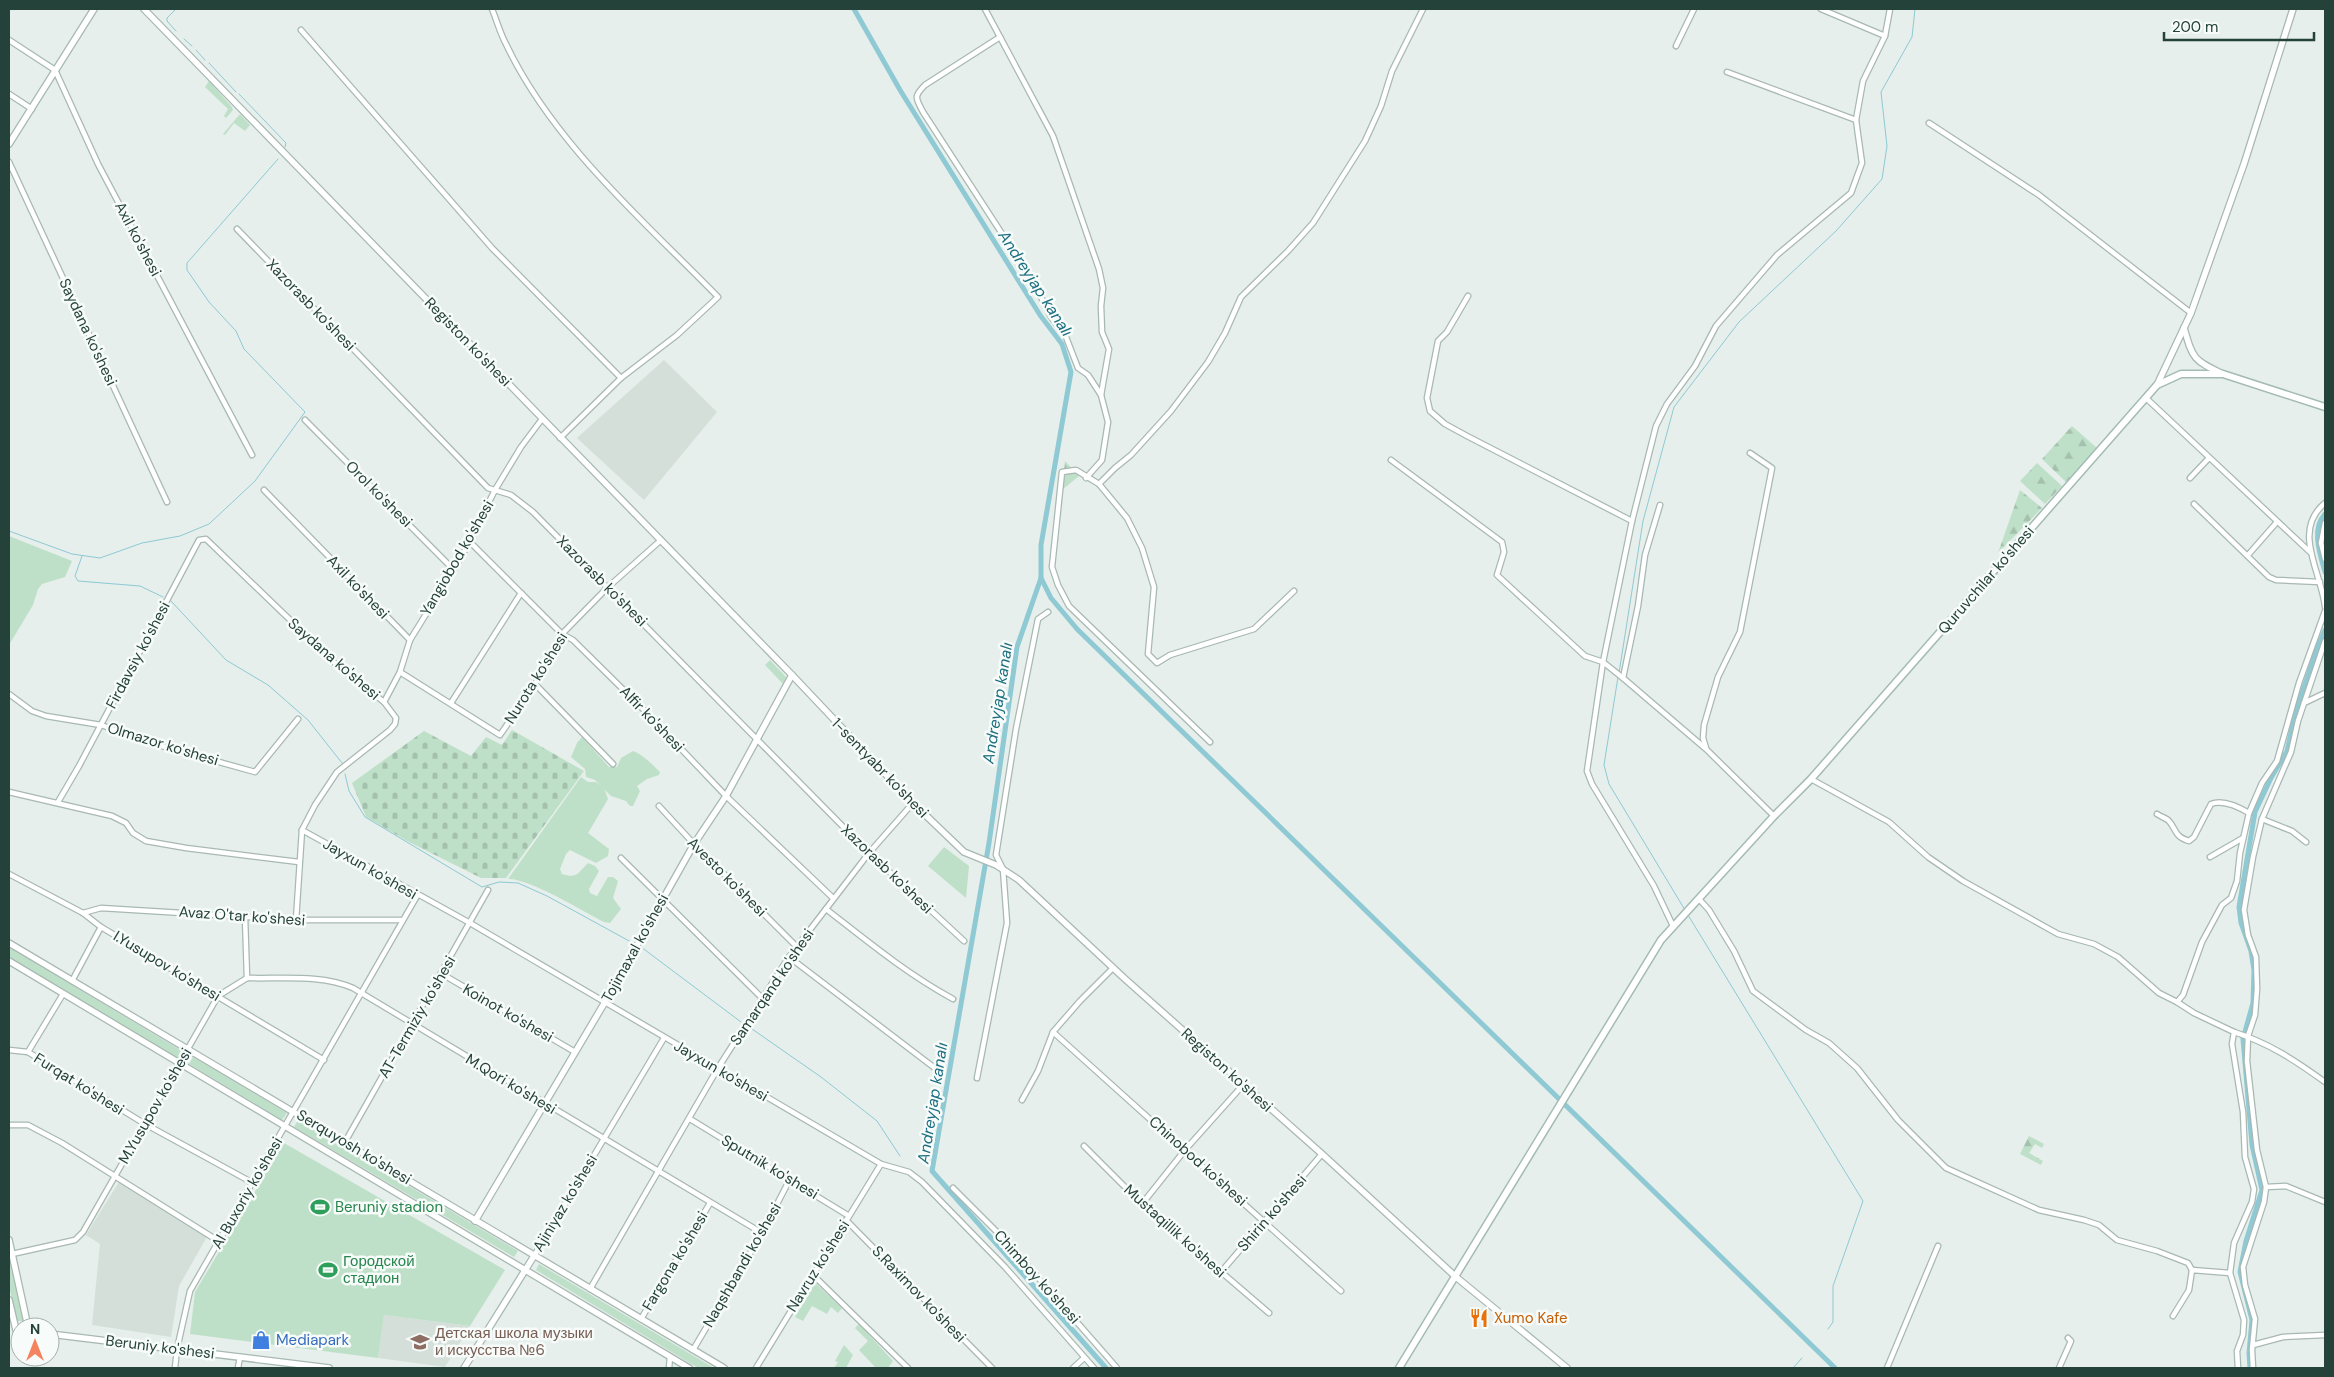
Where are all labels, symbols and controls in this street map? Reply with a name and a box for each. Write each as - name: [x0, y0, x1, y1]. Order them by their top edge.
- scale bar: [2164, 10, 2314, 42]
- text: 200 m: [2172, 17, 2218, 37]
- street label: Axil ko'shesi: [110, 198, 166, 280]
- water label: Andreyjap kanalı: [993, 225, 1078, 341]
- street label: Xazorasb ko'shesi: [262, 255, 360, 355]
- street label: Saydana ko'shesi: [54, 275, 122, 389]
- street label: Registon ko'shesi: [420, 293, 516, 391]
- street label: Orol ko'shesi: [341, 456, 417, 532]
- street label: Yangiobod ko'shesi: [416, 497, 498, 619]
- street label: Quruvchilar ko'shesi: [1933, 522, 2039, 638]
- street label: Xazorasb ko'shesi: [552, 531, 652, 631]
- street label: Axil ko'shesi: [322, 551, 394, 623]
- street label: Firdavsiy ko'shesi: [101, 598, 175, 712]
- street label: Saydana ko'shesi: [284, 613, 384, 705]
- street label: Nurota ko'shesi: [500, 628, 572, 728]
- water label: Andreyjap kanalı: [977, 641, 1017, 766]
- street label: Alfir ko'shesi: [615, 682, 689, 756]
- street label: 1-sentyabr ko'shesi: [827, 714, 933, 822]
- street label: Olmazor ko'shesi: [105, 718, 221, 770]
- street label: Xazorasb ko'shesi: [837, 820, 937, 918]
- street label: Avesto ko'shesi: [683, 833, 771, 921]
- street label: Jayxun ko'shesi: [319, 834, 421, 904]
- street label: Tojimaxal ko'shesi: [597, 890, 673, 1006]
- street label: Avaz O'tar ko'shesi: [178, 902, 306, 930]
- street label: Samarqand ko'shesi: [725, 925, 819, 1049]
- street label: I.Yusupov ko'shesi: [110, 926, 224, 1006]
- street label: AT-Termiziy ko'shesi: [374, 952, 460, 1082]
- street label: Koinot ko'shesi: [459, 979, 557, 1047]
- street label: Registon ko'shesi: [1177, 1024, 1277, 1116]
- street label: Jayxun ko'shesi: [670, 1036, 772, 1106]
- water label: Andreyjap kanalı: [912, 1041, 952, 1166]
- street label: M.Yusupov ko'shesi: [114, 1044, 196, 1168]
- street label: Furqat ko'shesi: [30, 1048, 128, 1120]
- street label: M.Qori ko'shesi: [462, 1049, 560, 1119]
- street label: Serquyosh ko'shesi: [293, 1105, 415, 1189]
- street label: Chinobod ko'shesi: [1145, 1112, 1251, 1210]
- street label: Sputnik ko'shesi: [718, 1130, 822, 1204]
- street label: Al Buxoriy ko'shesi: [207, 1133, 287, 1253]
- street label: Ajiniyaz ko'shesi: [528, 1151, 602, 1255]
- street label: Shirin ko'shesi: [1233, 1170, 1311, 1256]
- street label: Mustaqillik ko'shesi: [1120, 1180, 1230, 1282]
- sports icon: Beruniy stadion: [309, 1196, 331, 1218]
- place label: Beruniy stadion: [335, 1197, 443, 1217]
- street label: Naqshbandi ko'shesi: [698, 1199, 786, 1331]
- street label: Fargona ko'shesi: [638, 1208, 712, 1314]
- street label: Navruz ko'shesi: [782, 1216, 854, 1316]
- street label: Chimboy ko'shesi: [989, 1226, 1085, 1328]
- street label: S.Raximov ko'shesi: [868, 1241, 970, 1347]
- place label: Городской стадион: [343, 1251, 415, 1288]
- sports icon: Городской стадион: [317, 1259, 339, 1281]
- restaurant icon: Xumo Kafe: [1468, 1307, 1490, 1329]
- place label: Xumo Kafe: [1494, 1308, 1567, 1328]
- north arrow: [10, 1317, 60, 1367]
- text: N: [30, 1320, 40, 1338]
- place label: Детская школа музыки и искусства №6: [435, 1323, 593, 1360]
- shop icon: Mediapark: [250, 1329, 272, 1351]
- street label: Beruniy ko'shesi: [104, 1330, 216, 1364]
- place label: Mediapark: [276, 1330, 349, 1350]
- school or university icon: Детская школа музыки и искусства №6: [409, 1331, 431, 1353]

